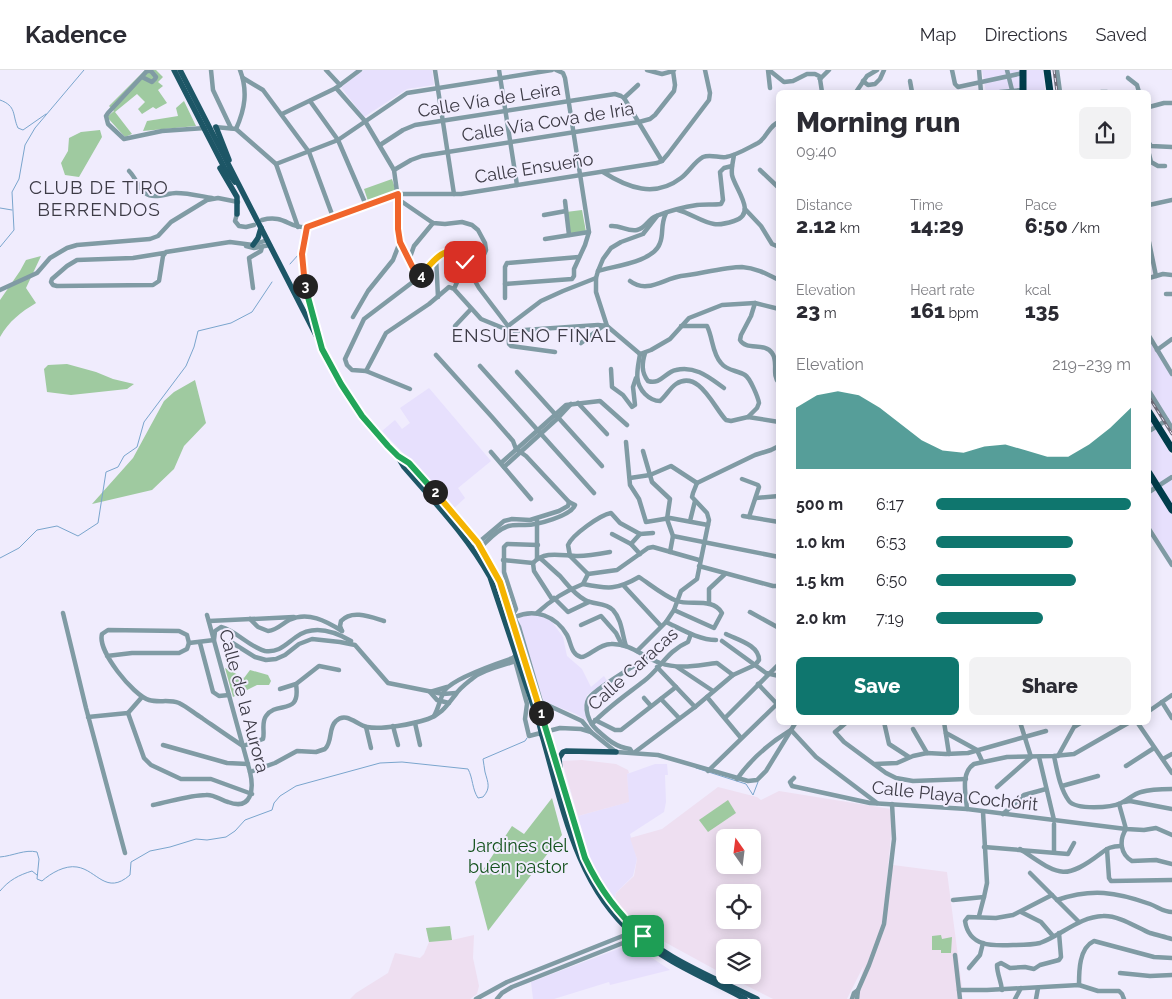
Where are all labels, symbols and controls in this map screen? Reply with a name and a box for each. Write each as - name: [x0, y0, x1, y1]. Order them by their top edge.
- text: Kadence: [25, 20, 127, 49]
- text: Map: [920, 24, 956, 45]
- text: Directions: [984, 24, 1068, 45]
- text: Saved: [1096, 24, 1147, 45]
- street label: Calle Vía de Leira: [416, 78, 562, 121]
- street label: Calle Vía Cova de Iria: [460, 97, 636, 146]
- text: Morning run: [796, 106, 960, 139]
- button: share: [1079, 107, 1131, 159]
- text: 09:40: [796, 142, 837, 161]
- street label: Calle Ensueño: [473, 148, 595, 187]
- district label: CLUB DE TIRO BERRENDOS: [29, 176, 169, 220]
- text: Distance: [796, 197, 852, 213]
- text: Time: [910, 197, 943, 213]
- text: Pace: [1025, 197, 1057, 213]
- text: 2.12: [796, 213, 836, 238]
- text: 14:29: [910, 213, 964, 238]
- text: 6:50: [1025, 213, 1068, 238]
- text: km: [836, 220, 860, 236]
- text: /km: [1068, 220, 1100, 236]
- pin: [444, 241, 486, 283]
- icon: check: [451, 248, 479, 276]
- pin: 4: [408, 262, 434, 288]
- text: 4: [418, 267, 426, 283]
- pin: 3: [292, 274, 318, 298]
- text: 3: [302, 278, 309, 294]
- text: Elevation: [796, 282, 855, 298]
- text: Heart rate: [910, 282, 975, 298]
- text: kcal: [1025, 282, 1051, 298]
- text: 23: [796, 298, 820, 323]
- text: 161: [910, 298, 945, 323]
- text: 135: [1025, 298, 1059, 323]
- text: m: [820, 305, 837, 321]
- text: bpm: [945, 305, 979, 321]
- district label: ENSUENO FINAL: [452, 324, 616, 346]
- text: Elevation: [796, 355, 864, 374]
- text: 219–239 m: [1052, 355, 1131, 374]
- pin: 2: [422, 480, 448, 504]
- text: 2: [432, 484, 439, 500]
- text: 500 m: [796, 495, 843, 514]
- text: 6:17: [876, 495, 904, 514]
- text: 1.0 km: [796, 533, 845, 552]
- text: 6:53: [876, 533, 906, 552]
- text: 1.5 km: [796, 571, 844, 590]
- text: 6:50: [876, 571, 907, 590]
- text: 2.0 km: [796, 609, 846, 628]
- text: 7:19: [876, 609, 904, 628]
- street label: Calle Caracas: [583, 623, 682, 714]
- street label: Calle de la Aurora: [215, 627, 274, 775]
- button: Save: [796, 657, 959, 715]
- button: Share: [969, 657, 1131, 715]
- pin: 1: [528, 700, 554, 726]
- text: 1: [538, 705, 545, 721]
- street label: Calle Playa Cochórit: [871, 776, 1039, 815]
- north arrow: [716, 829, 761, 874]
- map controls: [716, 829, 761, 984]
- park label: Jardines del buen pastor: [468, 835, 569, 877]
- button: locate: [716, 884, 761, 929]
- pin: [622, 915, 664, 957]
- icon: arrive: [629, 922, 657, 950]
- button: layers: [716, 939, 761, 984]

